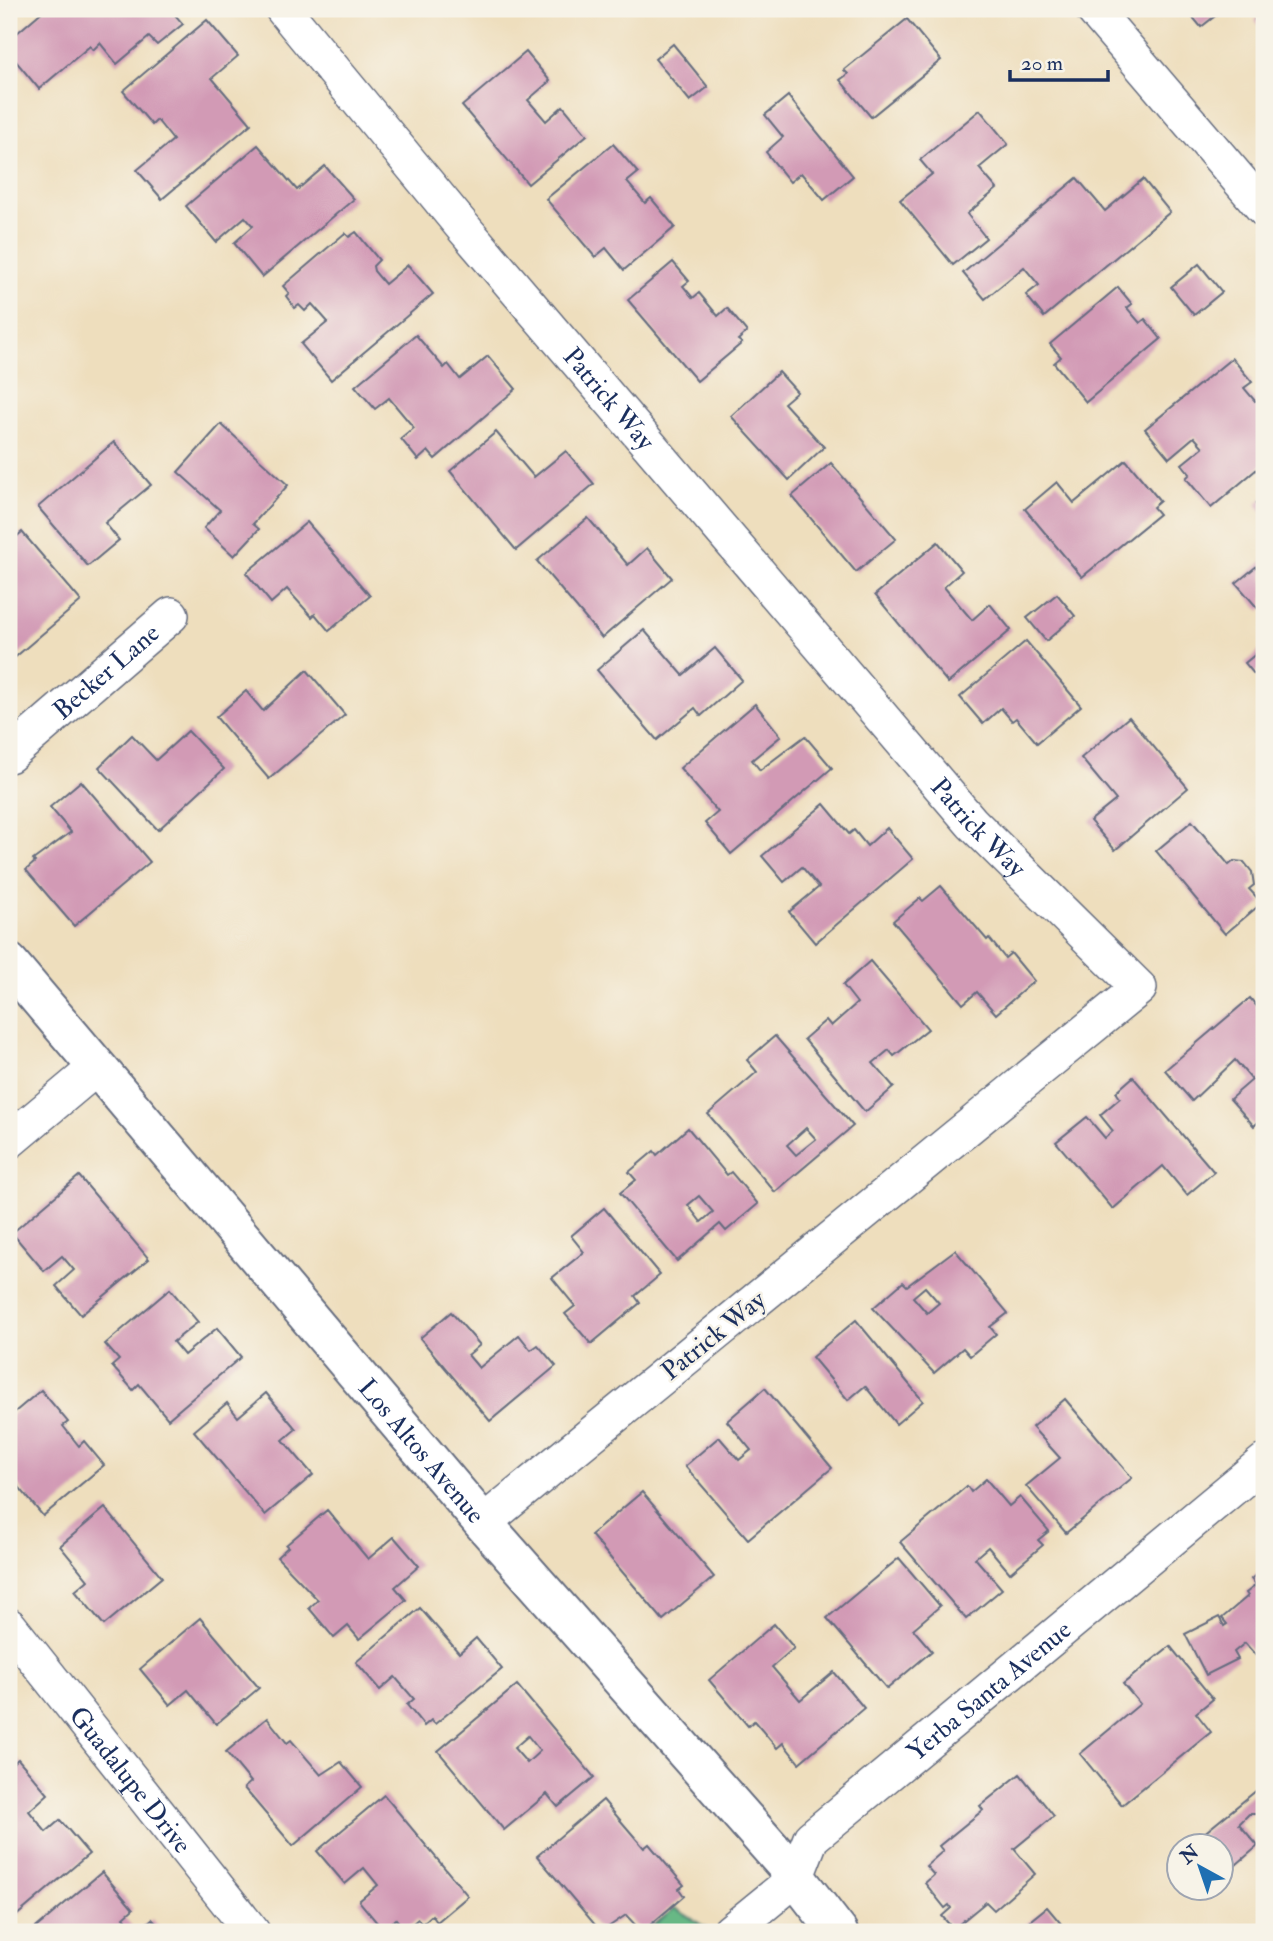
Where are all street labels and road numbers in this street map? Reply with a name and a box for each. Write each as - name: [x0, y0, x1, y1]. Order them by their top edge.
- street label: Patrick Way: [556, 341, 662, 457]
- street label: Becker Lane: [47, 617, 166, 727]
- street label: Patrick Way: [923, 772, 1033, 885]
- street label: Patrick Way: [655, 1284, 773, 1387]
- street label: Los Altos Avenue: [351, 1373, 491, 1530]
- street label: Yerba Santa Avenue: [901, 1614, 1078, 1768]
- street label: Guadalupe Drive: [62, 1700, 198, 1860]

